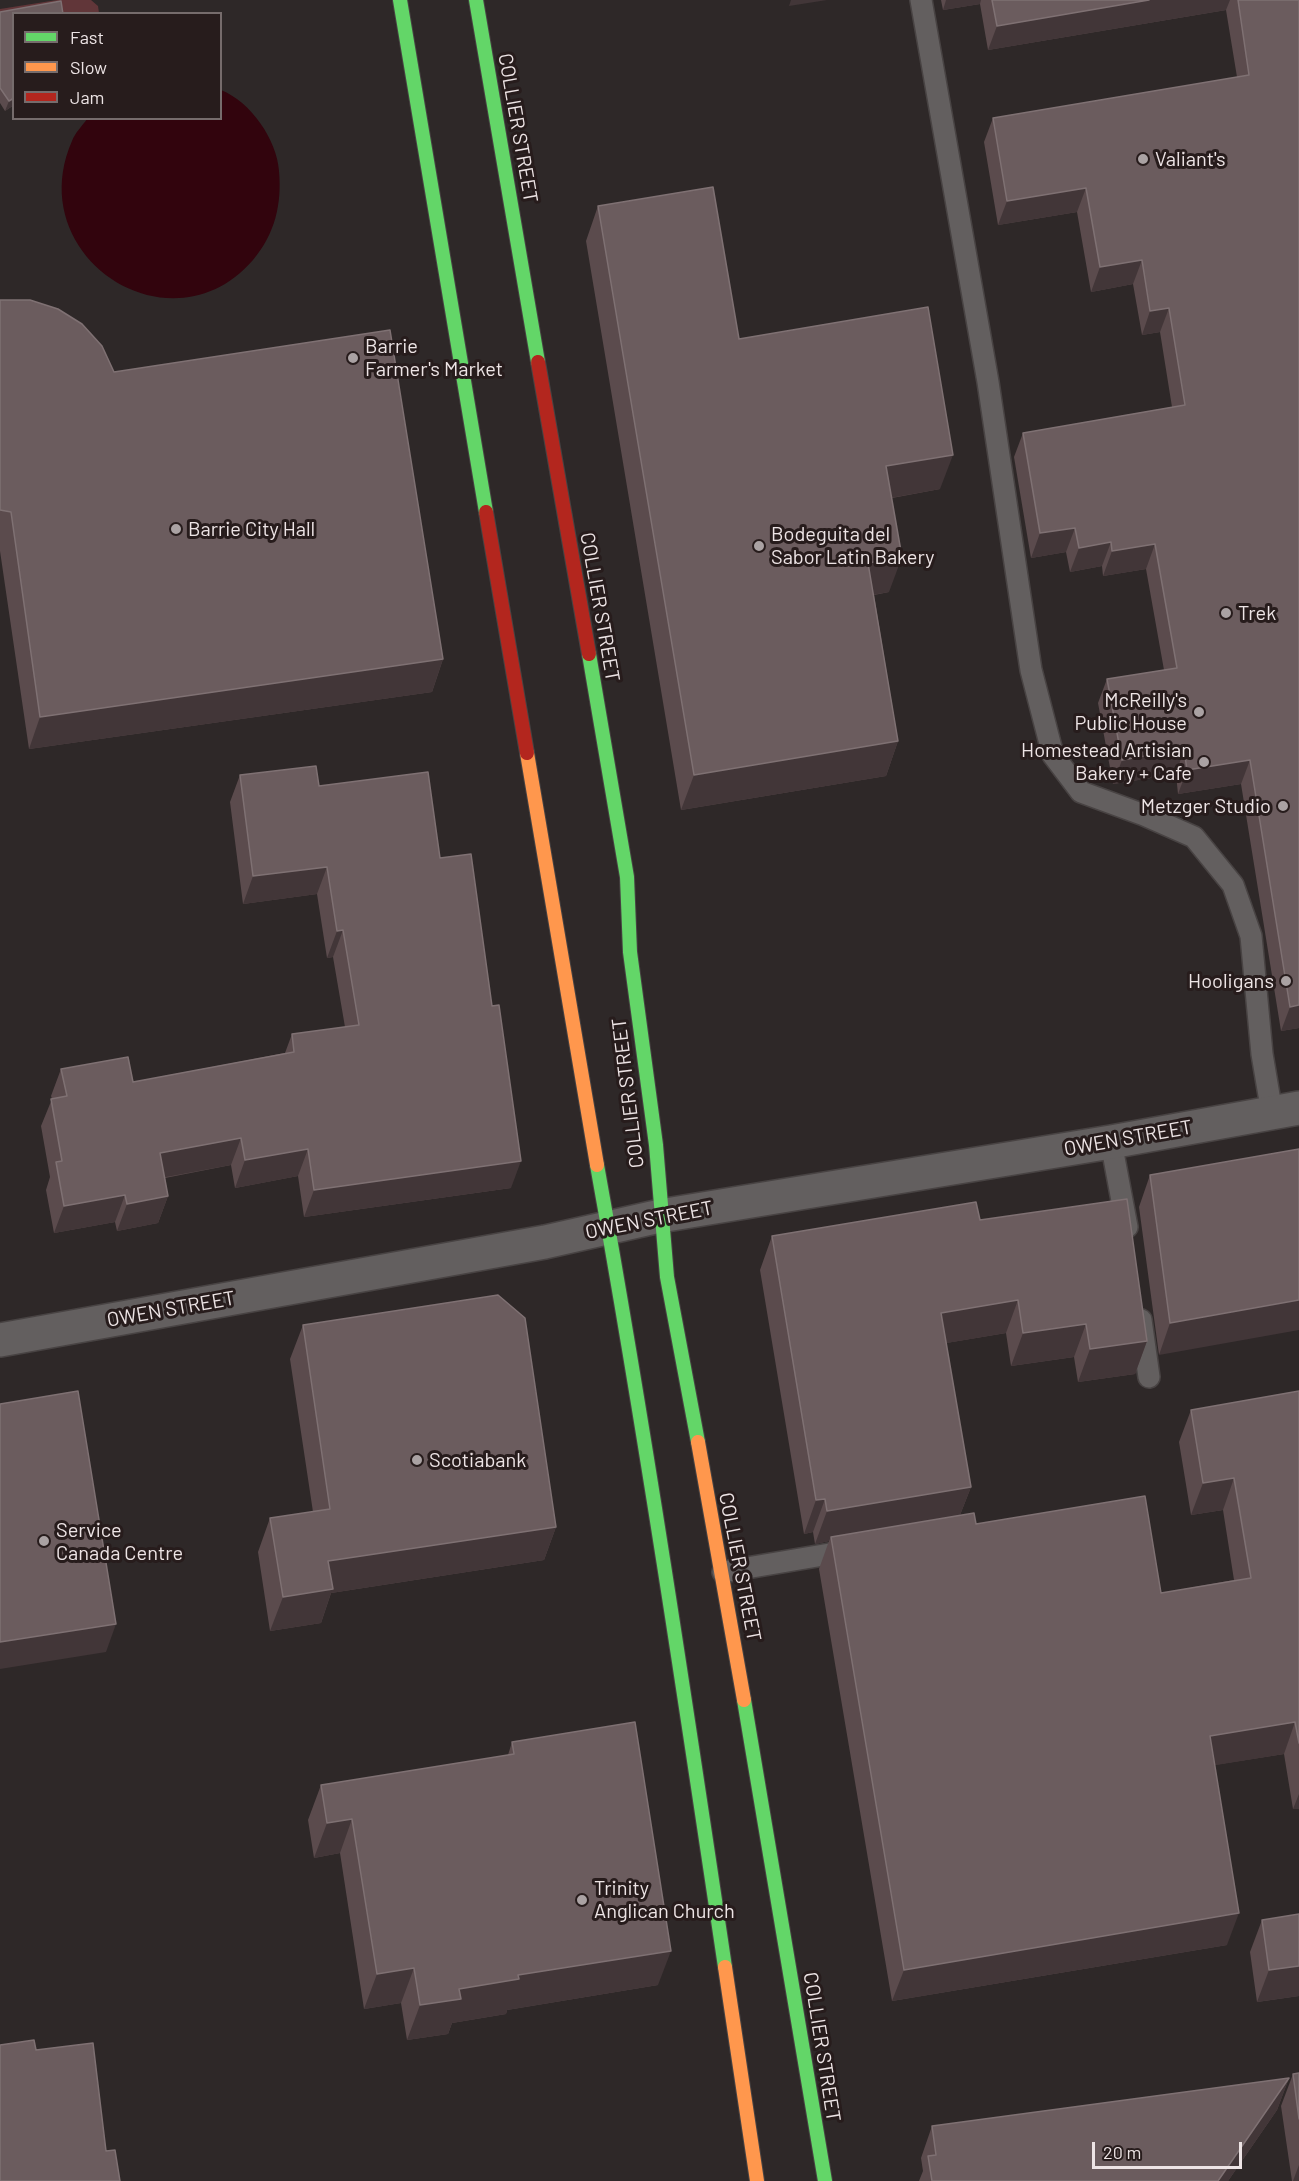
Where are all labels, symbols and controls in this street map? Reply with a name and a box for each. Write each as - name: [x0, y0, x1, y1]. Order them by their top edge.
- legend: [12, 12, 222, 120]
- text: Fast: [70, 26, 104, 48]
- street label: COLLIER STREET: [493, 51, 543, 205]
- text: Slow: [70, 56, 107, 78]
- text: Jam: [70, 86, 104, 108]
- place label: Valiant's: [1155, 147, 1226, 171]
- marker: Valiant's: [1136, 152, 1150, 166]
- place label: Barrie Farmer's Market: [365, 334, 503, 381]
- marker: Barrie Farmer's Market: [346, 351, 360, 365]
- place label: Barrie City Hall: [188, 517, 315, 541]
- marker: Barrie City Hall: [169, 522, 183, 536]
- place label: Bodeguita del Sabor Latin Bakery: [771, 522, 934, 569]
- street label: COLLIER STREET: [575, 530, 625, 684]
- marker: Bodeguita del Sabor Latin Bakery: [752, 539, 766, 553]
- place label: Trek: [1238, 601, 1276, 625]
- marker: Trek: [1219, 606, 1233, 620]
- place label: McReilly's Public House: [1074, 688, 1187, 735]
- marker: McReilly's Public House: [1192, 705, 1206, 719]
- place label: Homestead Artisian Bakery + Cafe: [1021, 738, 1192, 785]
- marker: Homestead Artisian Bakery + Cafe: [1197, 755, 1211, 769]
- place label: Metzger Studio: [1141, 794, 1271, 818]
- marker: Metzger Studio: [1276, 799, 1290, 813]
- place label: Hooligans: [1188, 969, 1274, 993]
- marker: Hooligans: [1279, 974, 1293, 988]
- street label: COLLIER STREET: [607, 1016, 649, 1170]
- street label: OWEN STREET: [1062, 1115, 1194, 1161]
- street label: OWEN STREET: [583, 1196, 715, 1244]
- street label: OWEN STREET: [105, 1286, 237, 1332]
- place label: Scotiabank: [429, 1448, 526, 1472]
- marker: Scotiabank: [410, 1453, 424, 1467]
- street label: COLLIER STREET: [714, 1490, 766, 1644]
- place label: Service Canada Centre: [56, 1518, 183, 1565]
- marker: Service Canada Centre: [37, 1534, 51, 1548]
- place label: Trinity Anglican Church: [594, 1876, 735, 1923]
- marker: Trinity Anglican Church: [575, 1893, 589, 1907]
- street label: COLLIER STREET: [798, 1970, 846, 2124]
- scale bar: [1095, 2130, 1245, 2168]
- text: 20 m: [1103, 2141, 1141, 2163]

